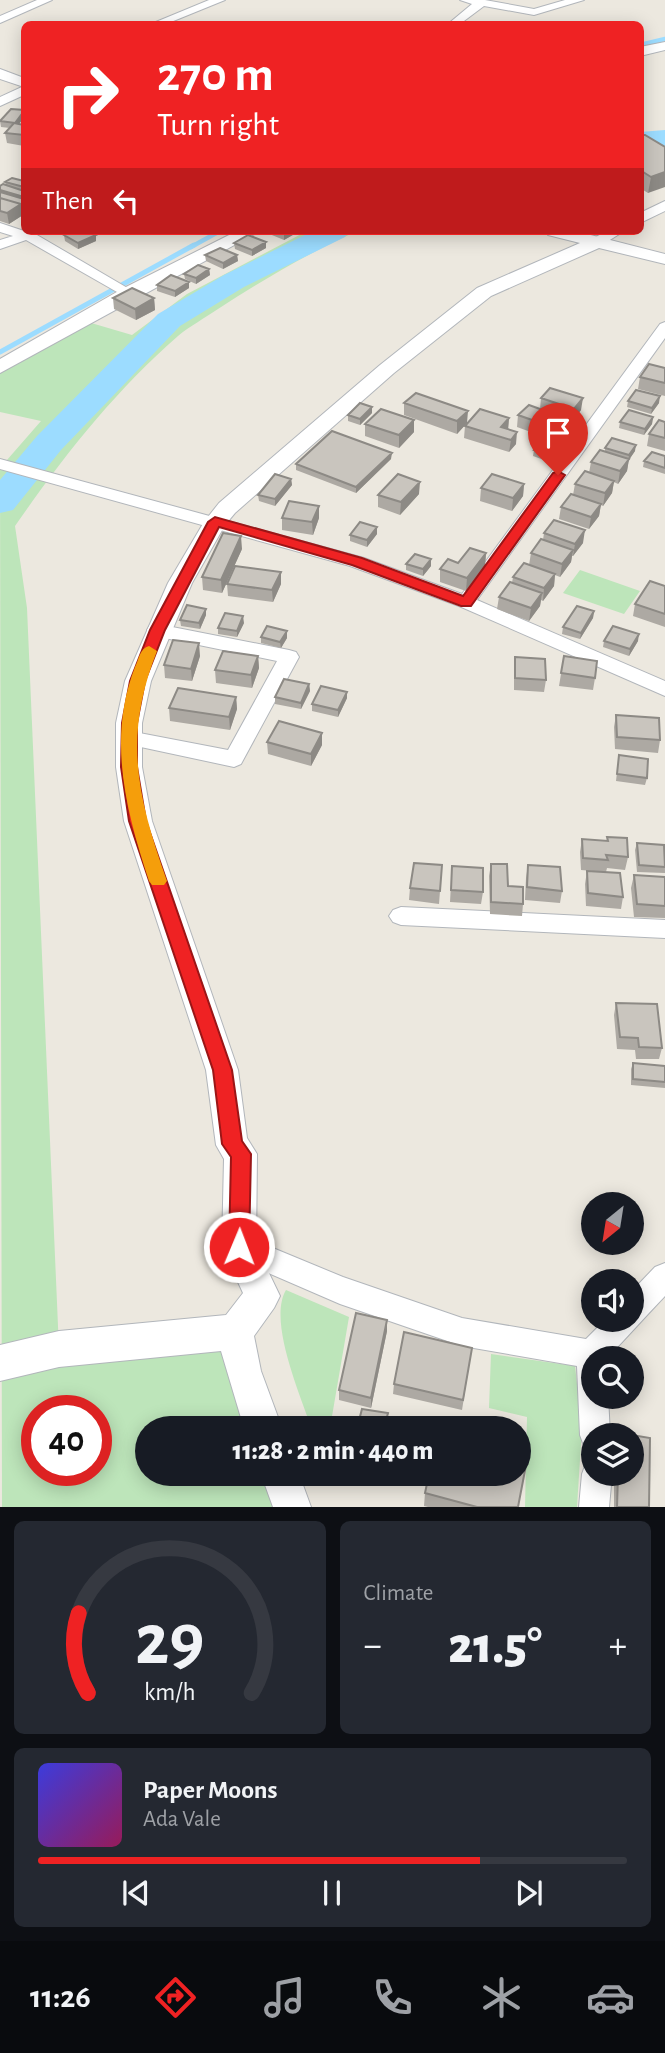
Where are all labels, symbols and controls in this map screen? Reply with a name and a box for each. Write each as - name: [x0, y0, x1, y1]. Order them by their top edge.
- icon: right: [42, 49, 133, 140]
- text: 270 m: [157, 51, 274, 100]
- text: Turn right: [157, 109, 279, 141]
- icon: left: [107, 182, 145, 220]
- text: Then: [42, 188, 93, 214]
- pin: [528, 403, 588, 475]
- icon: arrive: [539, 414, 577, 452]
- north arrow: [581, 1192, 644, 1255]
- map controls: [581, 1192, 644, 1486]
- position arrow: [202, 1210, 276, 1284]
- button: sound: [581, 1269, 644, 1332]
- button: search: [581, 1346, 644, 1409]
- speed limit sign: 40: [21, 1395, 112, 1486]
- button: layers: [581, 1423, 644, 1486]
- text: 11:28 · 2 min · 440 m: [233, 1438, 433, 1464]
- text: Climate: [364, 1582, 433, 1605]
- text: 29: [135, 1606, 204, 1679]
- text: 21.5°: [448, 1620, 542, 1672]
- text: −: [364, 1627, 382, 1665]
- text: +: [609, 1627, 627, 1665]
- text: km/h: [144, 1680, 196, 1705]
- text: Paper Moons: [143, 1777, 278, 1803]
- text: Ada Vale: [143, 1808, 221, 1831]
- icon: previous: [117, 1874, 155, 1912]
- icon: pause: [313, 1874, 351, 1912]
- icon: next: [510, 1874, 548, 1912]
- icon: directions: [151, 1973, 200, 2022]
- icon: music: [260, 1973, 309, 2022]
- icon: phone: [368, 1973, 417, 2022]
- icon: climate: [477, 1973, 526, 2022]
- icon: car: [586, 1973, 635, 2022]
- text: 11:26: [30, 1981, 91, 2013]

